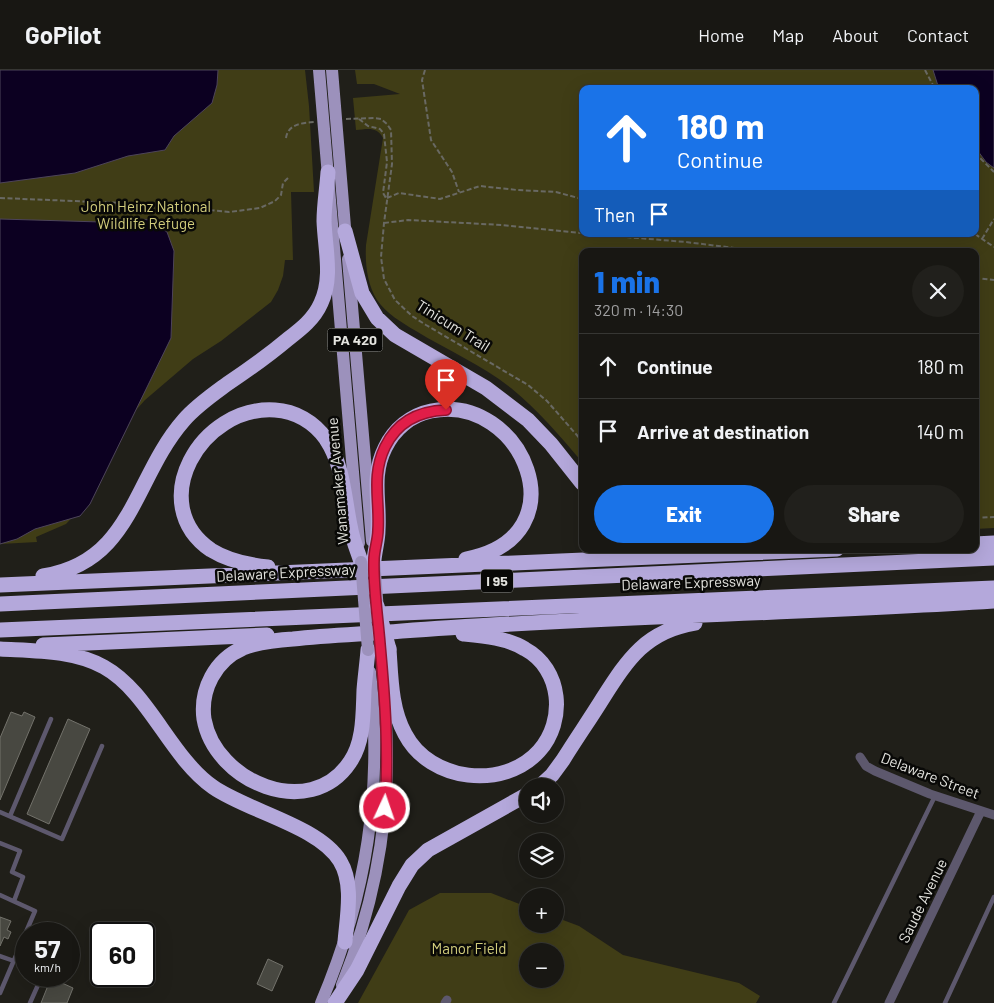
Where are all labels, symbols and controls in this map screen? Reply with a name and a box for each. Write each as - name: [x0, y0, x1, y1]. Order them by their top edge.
- text: GoPilot: [25, 20, 102, 49]
- text: Home: [698, 24, 744, 46]
- text: Map: [772, 24, 804, 46]
- text: About: [832, 24, 879, 46]
- text: Contact: [907, 24, 969, 46]
- text: 180 m: [677, 104, 765, 146]
- icon: ahead: [594, 105, 659, 170]
- text: Continue: [677, 146, 763, 172]
- park label: John Heinz National Wildlife Refuge: [81, 197, 211, 232]
- icon: arrive: [645, 200, 673, 228]
- text: Then: [594, 203, 635, 226]
- text: 1 min: [594, 263, 660, 299]
- button: close: [912, 265, 964, 317]
- street label: Tinicum Trail: [413, 295, 494, 355]
- text: 320 m · 14:30: [594, 300, 683, 319]
- road number: PA 420: [328, 328, 382, 352]
- icon: ahead: [594, 352, 622, 380]
- text: Continue: [637, 355, 713, 378]
- text: 180 m: [917, 355, 964, 378]
- pin: [425, 359, 467, 410]
- icon: arrive: [432, 366, 460, 394]
- street label: Wanamaker Avenue: [322, 417, 352, 545]
- icon: arrive: [594, 417, 622, 445]
- text: Arrive at destination: [637, 420, 809, 443]
- text: 140 m: [917, 420, 964, 443]
- button: Exit: [594, 485, 774, 543]
- button: Share: [784, 485, 964, 543]
- street label: Delaware Expressway: [216, 559, 356, 585]
- road number: I 95: [481, 570, 513, 592]
- street label: Delaware Expressway: [621, 571, 761, 593]
- street label: Delaware Street: [879, 748, 982, 802]
- map controls: [519, 778, 564, 988]
- button: sound: [519, 778, 564, 823]
- position arrow: [358, 781, 410, 833]
- button: layers: [519, 833, 564, 878]
- street label: Saude Avenue: [894, 856, 950, 946]
- button: +: [519, 888, 564, 933]
- speed limit sign: 60: [90, 922, 155, 987]
- text: 57: [35, 933, 60, 963]
- park label: Manor Field: [432, 939, 507, 957]
- button: −: [519, 943, 564, 988]
- text: km/h: [34, 960, 61, 974]

